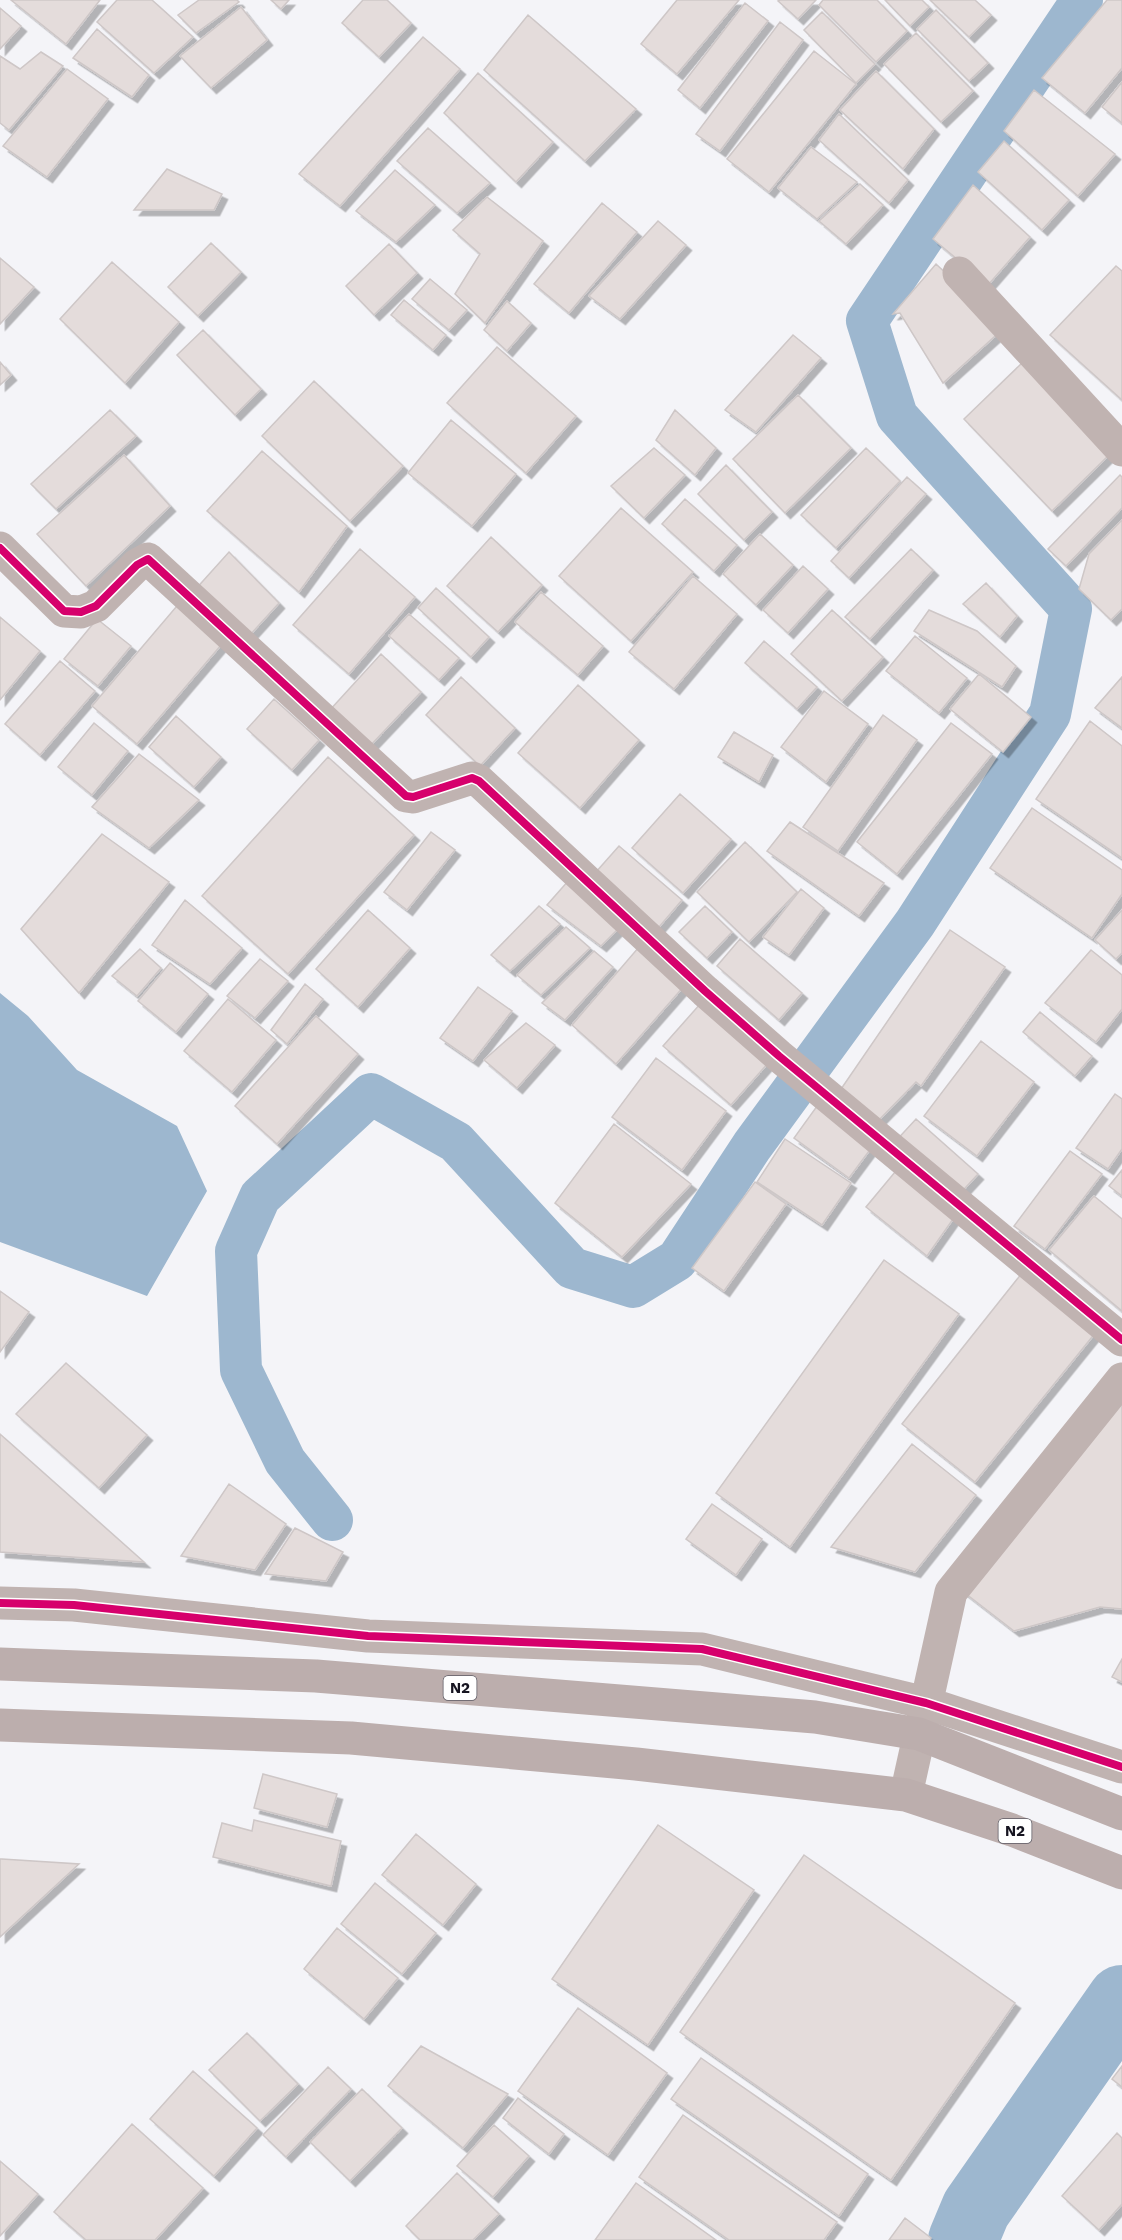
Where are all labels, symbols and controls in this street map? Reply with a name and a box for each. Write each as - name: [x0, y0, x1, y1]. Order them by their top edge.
- road number: N2: [444, 1676, 476, 1700]
- road number: N2: [998, 1819, 1032, 1843]

